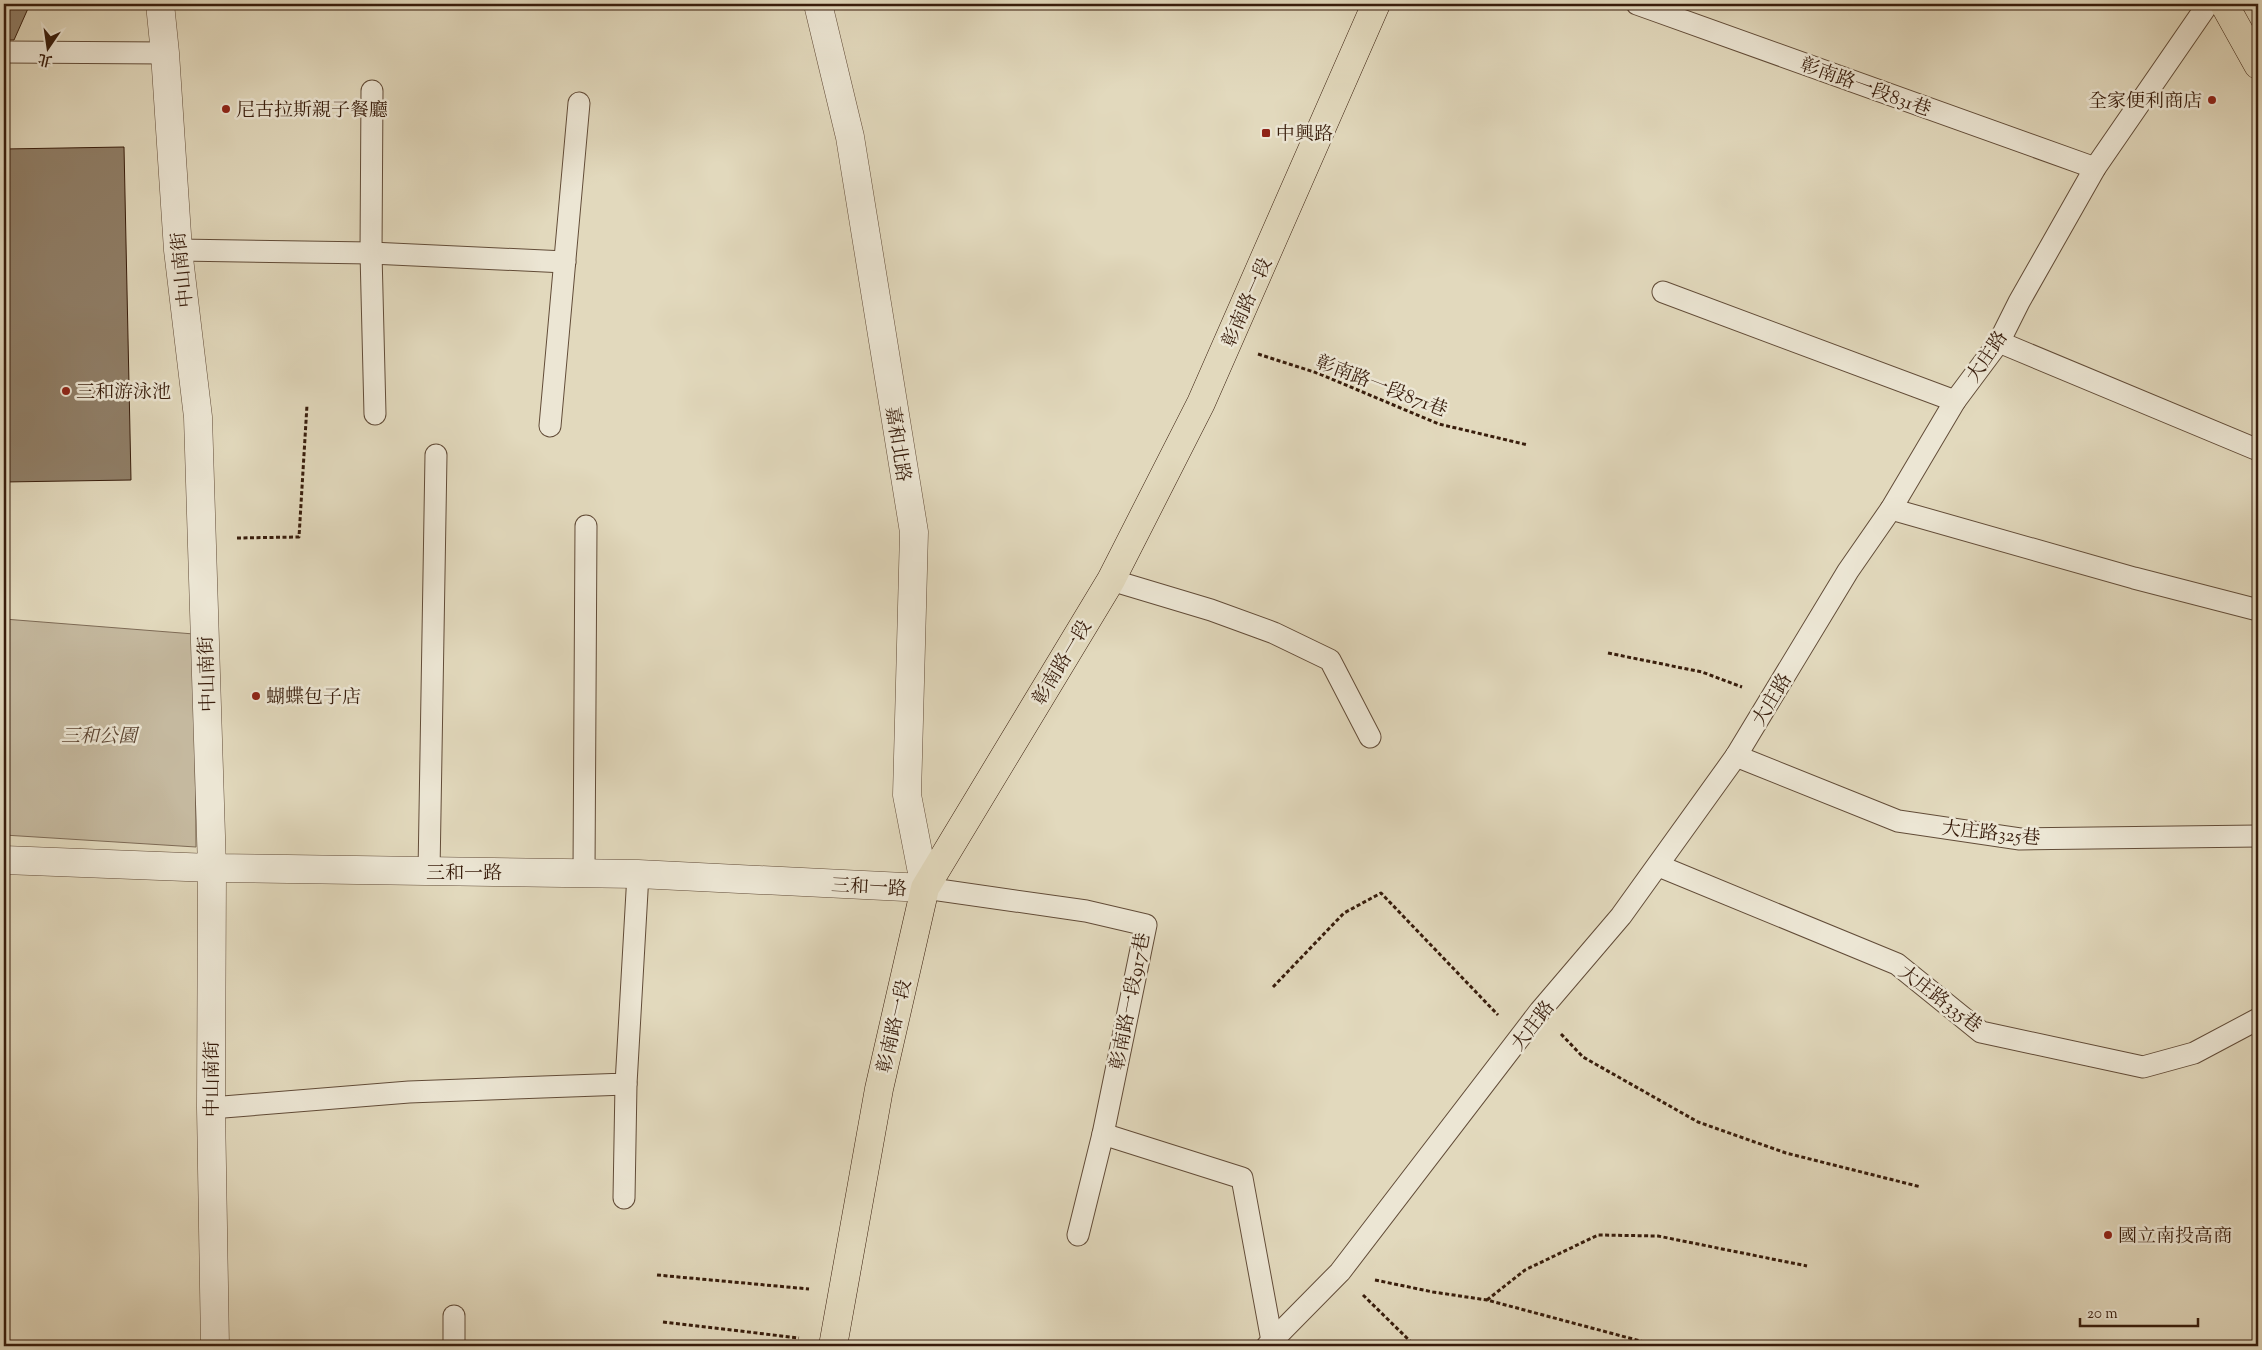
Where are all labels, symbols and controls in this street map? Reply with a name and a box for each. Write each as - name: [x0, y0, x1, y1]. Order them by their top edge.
- north arrow: [22, 22, 72, 72]
- text: 北: [36, 47, 55, 70]
- street label: 彰南路一段831巷: [1796, 52, 1934, 125]
- place label: 全家便利商店: [2088, 89, 2202, 116]
- marker: 全家便利商店: [2206, 94, 2218, 106]
- place label: 尼古拉斯親子餐廳: [236, 98, 388, 125]
- marker: 尼古拉斯親子餐廳: [220, 103, 232, 115]
- place label: 中興路: [1276, 122, 1333, 149]
- marker: 中興路: [1260, 127, 1272, 139]
- street label: 中山南街: [166, 231, 201, 309]
- street label: 彰南路一段: [1217, 254, 1280, 352]
- street label: 大庄路: [1961, 326, 2015, 389]
- street label: 彰南路一段871巷: [1311, 350, 1451, 425]
- place label: 三和游泳池: [76, 380, 171, 407]
- marker: 三和游泳池: [60, 385, 72, 397]
- street label: 嘉和北路: [877, 405, 916, 484]
- street label: 彰南路一段: [1027, 616, 1099, 711]
- street label: 中山南街: [194, 635, 223, 712]
- street label: 大庄路: [1747, 669, 1799, 732]
- place label: 蝴蝶包子店: [266, 685, 361, 712]
- marker: 蝴蝶包子店: [250, 690, 262, 702]
- park label: 三和公園: [61, 724, 140, 751]
- street label: 大庄路325巷: [1940, 816, 2041, 853]
- street label: 三和一路: [426, 861, 502, 888]
- street label: 三和一路: [830, 873, 908, 904]
- street label: 彰南路一段917巷: [1105, 931, 1158, 1072]
- street label: 大庄路335巷: [1892, 960, 1987, 1040]
- street label: 彰南路一段: [872, 977, 919, 1076]
- street label: 大庄路: [1506, 996, 1562, 1057]
- street label: 中山南街: [200, 1041, 227, 1117]
- place label: 國立南投高商: [2118, 1224, 2232, 1251]
- marker: 國立南投高商: [2102, 1229, 2114, 1241]
- scale bar: [2080, 1295, 2197, 1327]
- text: 20 m: [2087, 1304, 2118, 1325]

